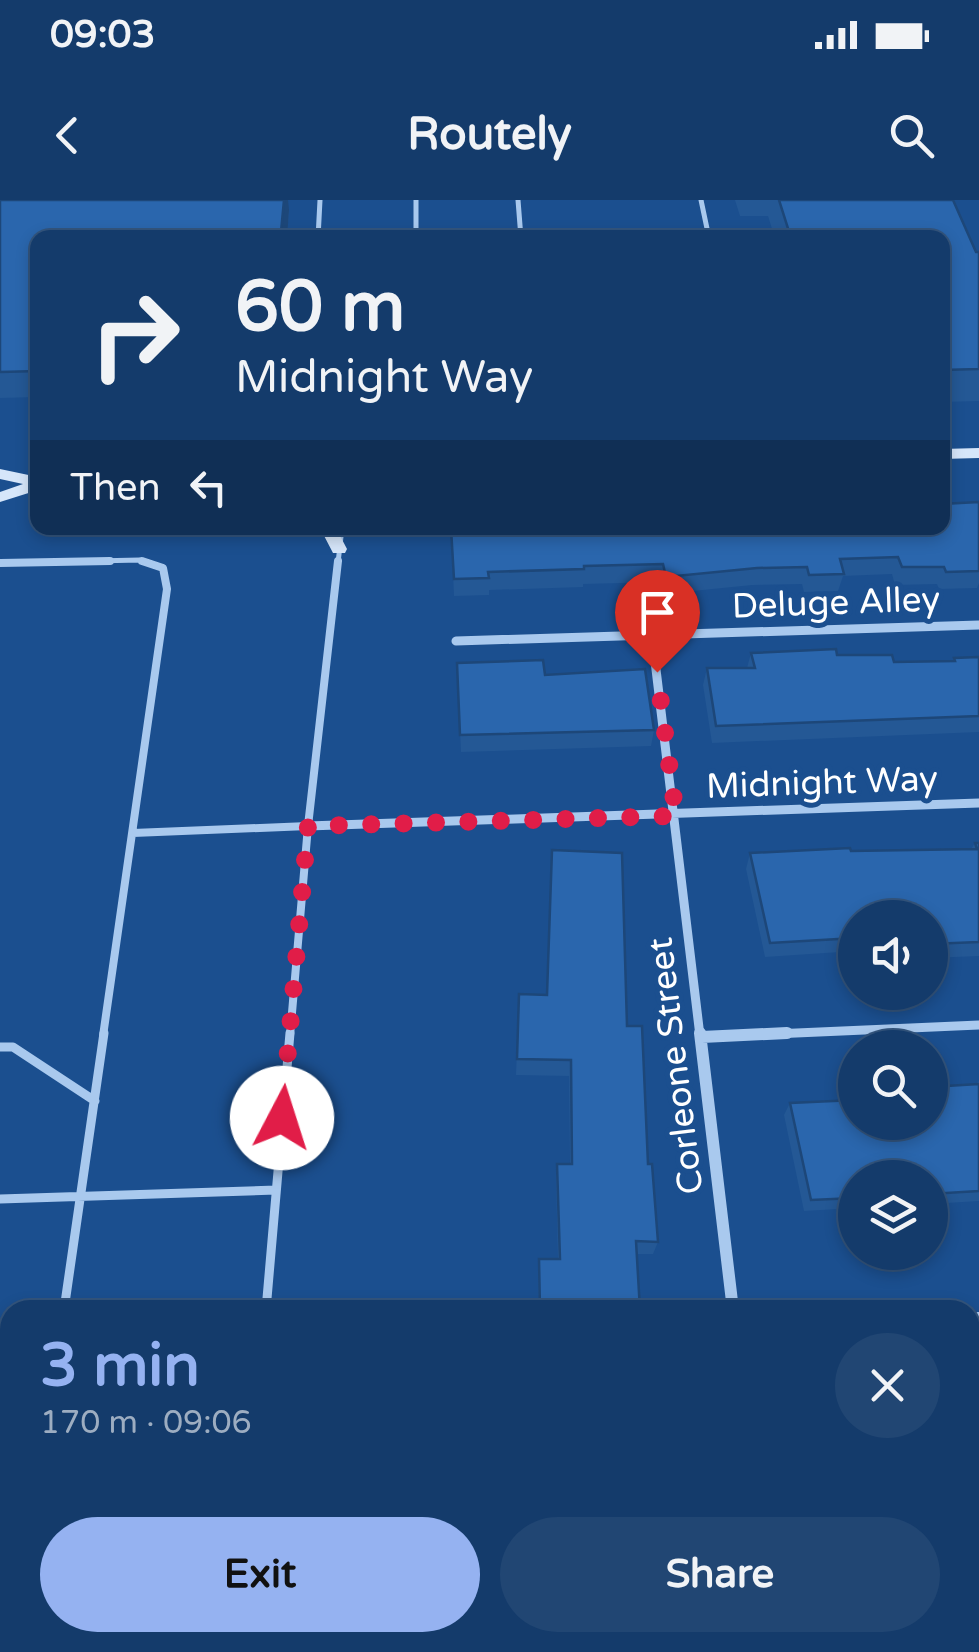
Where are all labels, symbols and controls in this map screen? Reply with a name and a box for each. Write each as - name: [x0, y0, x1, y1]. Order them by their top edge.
- text: 09:03: [50, 12, 155, 58]
- icon: back: [40, 108, 95, 163]
- text: Routely: [407, 108, 572, 162]
- icon: search: [884, 108, 939, 163]
- text: 60 m: [235, 266, 405, 350]
- icon: right: [70, 270, 200, 400]
- text: Midnight Way: [235, 351, 533, 405]
- icon: left: [181, 460, 236, 515]
- text: Then: [70, 465, 161, 511]
- pin: [615, 570, 700, 673]
- street label: Deluge Alley: [731, 578, 941, 628]
- icon: arrive: [630, 585, 685, 640]
- street label: Midnight Way: [705, 758, 939, 808]
- map controls: [838, 900, 948, 1270]
- button: sound: [838, 900, 948, 1010]
- street label: Corleone Street: [639, 935, 713, 1197]
- button: search: [838, 1030, 948, 1140]
- position arrow: [230, 1066, 334, 1170]
- button: layers: [838, 1160, 948, 1270]
- text: 3 min: [40, 1330, 200, 1402]
- button: close: [835, 1333, 940, 1438]
- text: 170 m · 09:06: [40, 1404, 252, 1442]
- button: Exit: [40, 1517, 480, 1632]
- button: Share: [500, 1517, 940, 1632]

